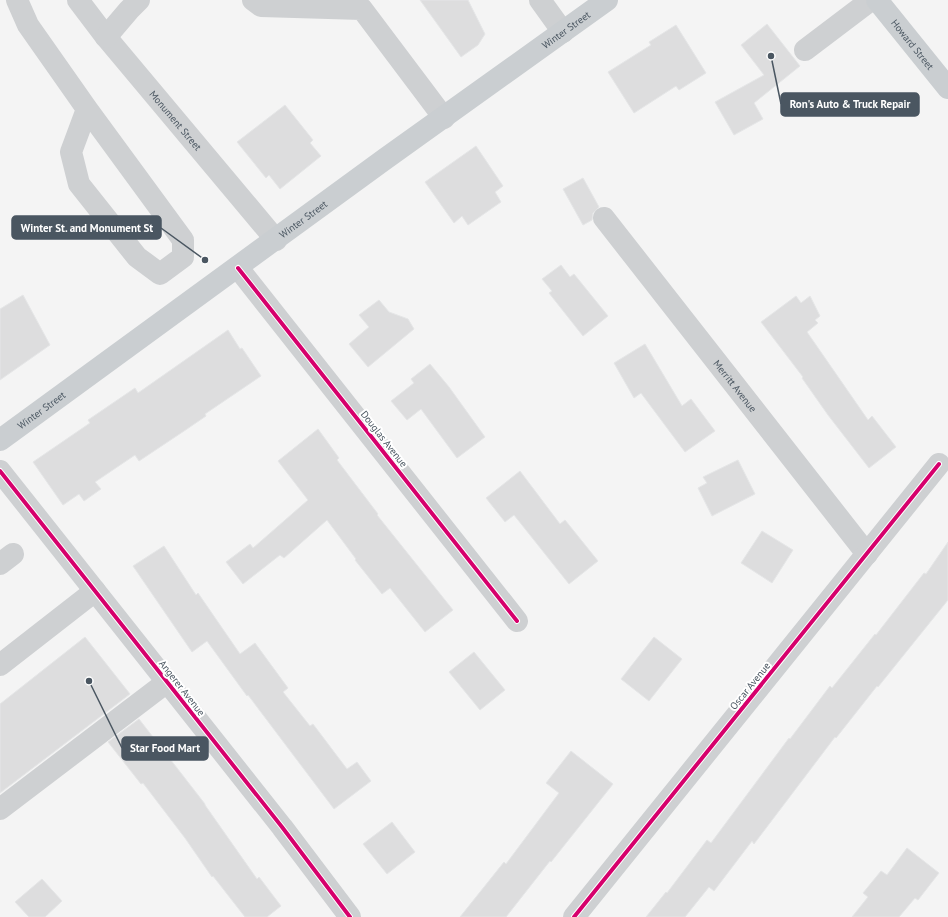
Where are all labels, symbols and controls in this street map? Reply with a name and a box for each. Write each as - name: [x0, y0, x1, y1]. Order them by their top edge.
- street label: Winter Street: [539, 7, 593, 51]
- street label: Howard Street: [888, 16, 937, 73]
- street label: Monument Street: [147, 88, 205, 153]
- callout: Ron's Auto & Truck Repair: [781, 93, 919, 116]
- text: Ron's Auto & Truck Repair: [790, 97, 911, 111]
- street label: Winter Street: [276, 197, 330, 241]
- callout: Winter St. and Monument St: [12, 216, 161, 239]
- text: Winter St. and Monument St: [21, 221, 153, 235]
- street label: Merritt Avenue: [711, 357, 760, 415]
- street label: Winter Street: [15, 388, 68, 432]
- street label: Douglas Avenue: [358, 408, 410, 470]
- street label: Angerer Avenue: [156, 658, 208, 718]
- street label: Oscar Avenue: [727, 660, 773, 712]
- callout: Star Food Mart: [122, 737, 208, 760]
- text: Star Food Mart: [130, 741, 200, 755]

